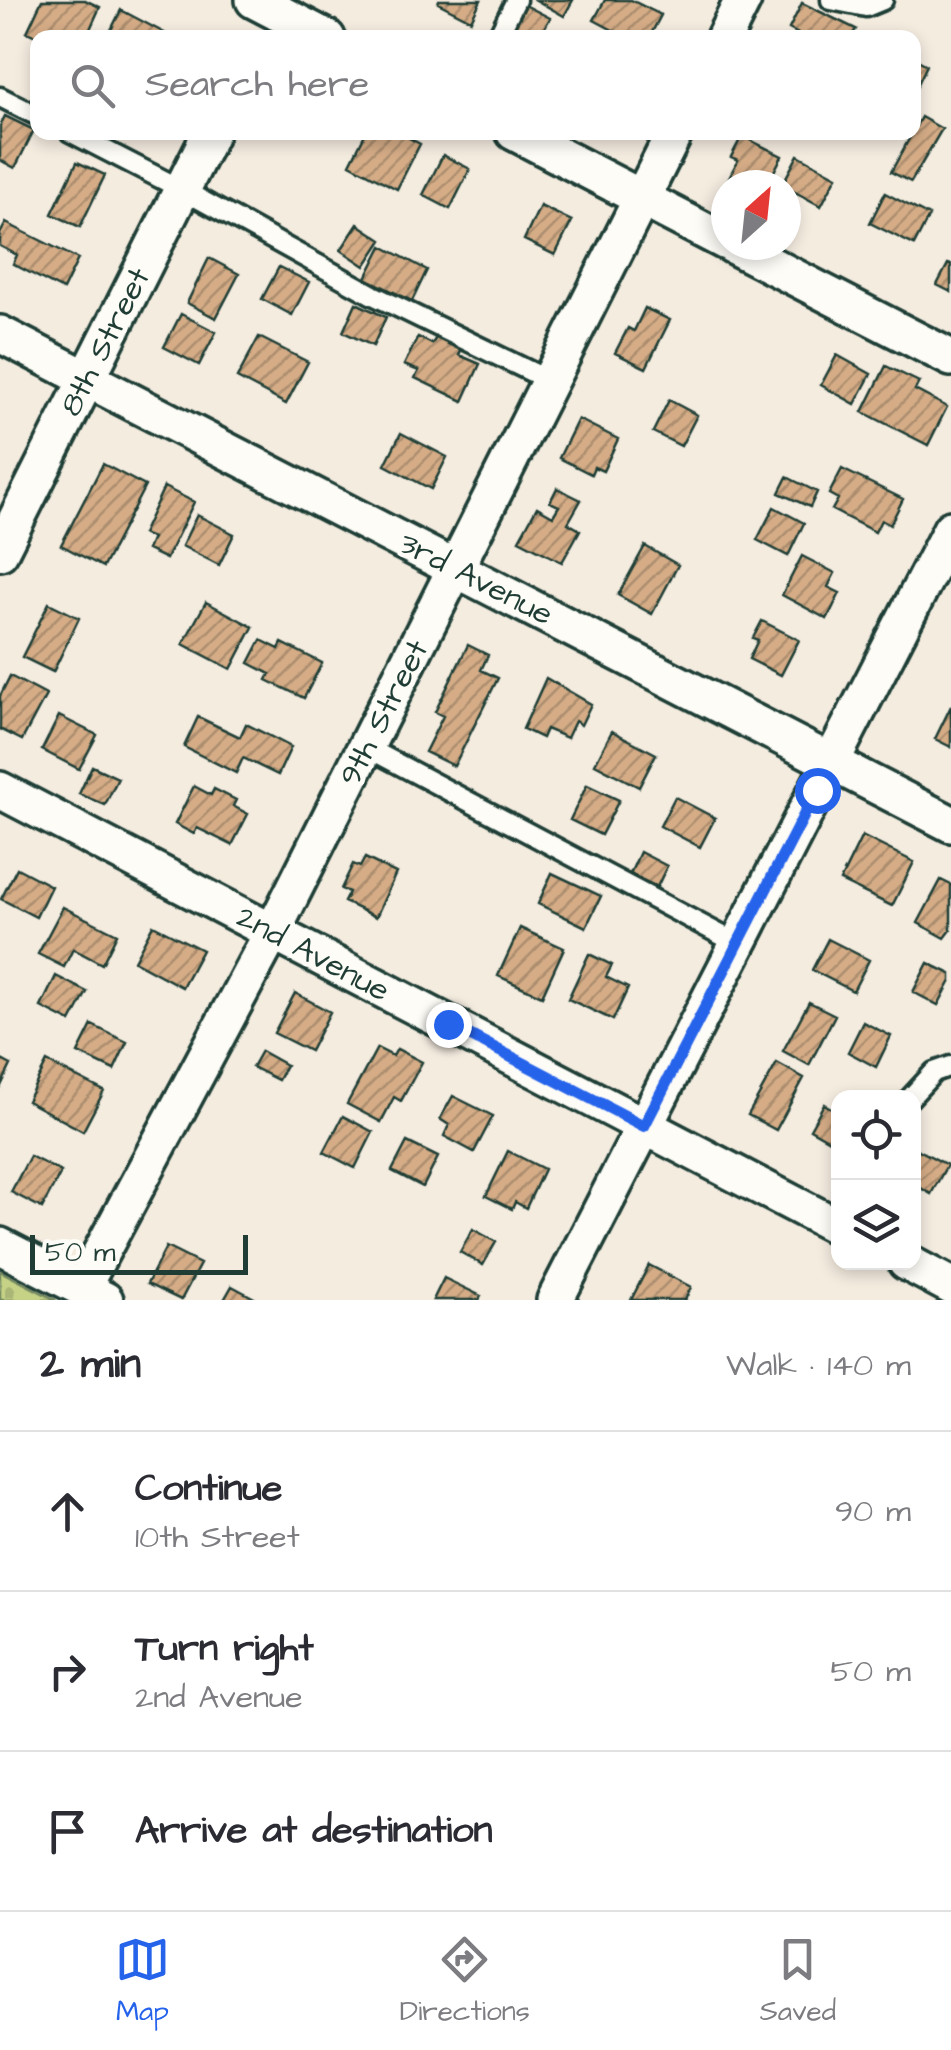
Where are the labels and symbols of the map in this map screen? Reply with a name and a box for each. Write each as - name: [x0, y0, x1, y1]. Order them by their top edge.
- north arrow: [711, 170, 801, 260]
- street label: 8th Street: [48, 260, 162, 424]
- street label: 3rd Avenue: [391, 521, 561, 637]
- street label: 9th Street: [328, 632, 440, 794]
- route start: [795, 768, 841, 814]
- street label: 2nd Avenue: [228, 895, 398, 1013]
- route end: [426, 1002, 472, 1048]
- scale bar: [30, 1230, 248, 1274]

